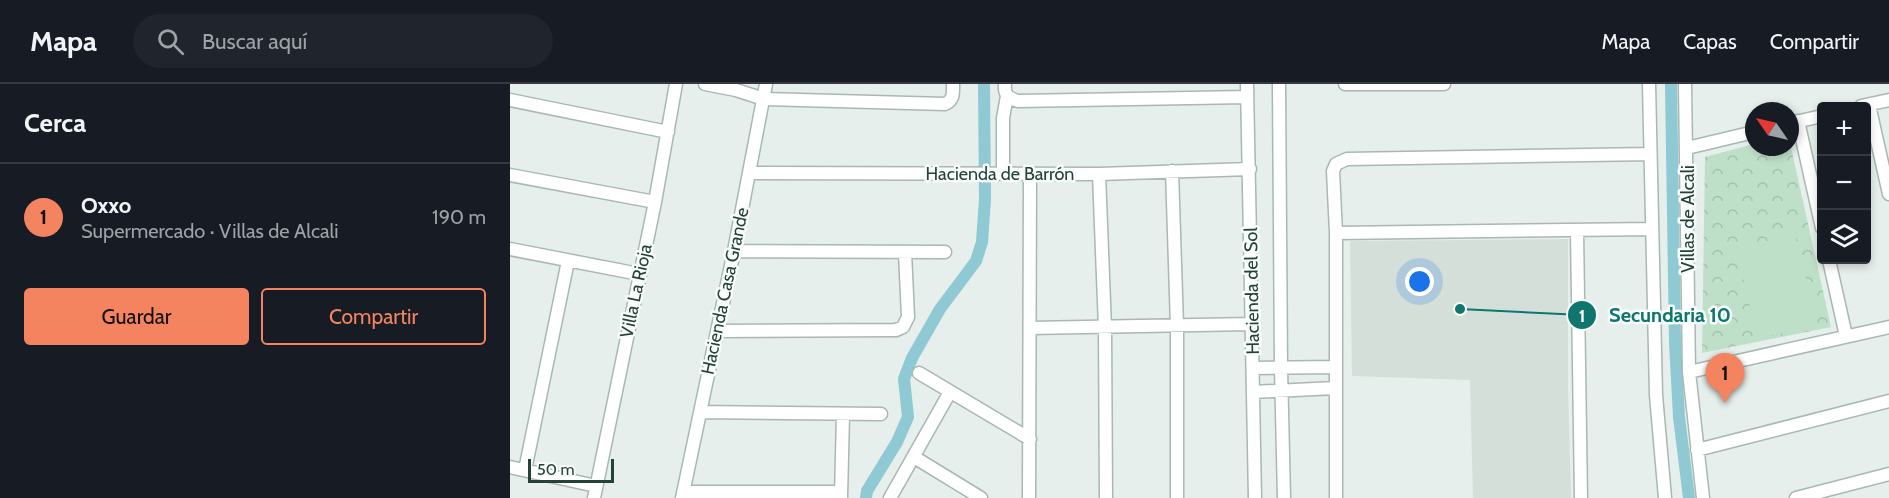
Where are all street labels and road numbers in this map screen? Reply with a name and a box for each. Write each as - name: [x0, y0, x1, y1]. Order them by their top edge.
- street label: Hacienda de Barrón: [926, 163, 1074, 185]
- street label: Villas de Alcali: [1677, 165, 1699, 273]
- street label: Hacienda Casa Grande: [697, 205, 753, 377]
- street label: Hacienda del Sol: [1240, 226, 1264, 355]
- street label: Villa La Rioja: [615, 242, 657, 340]

